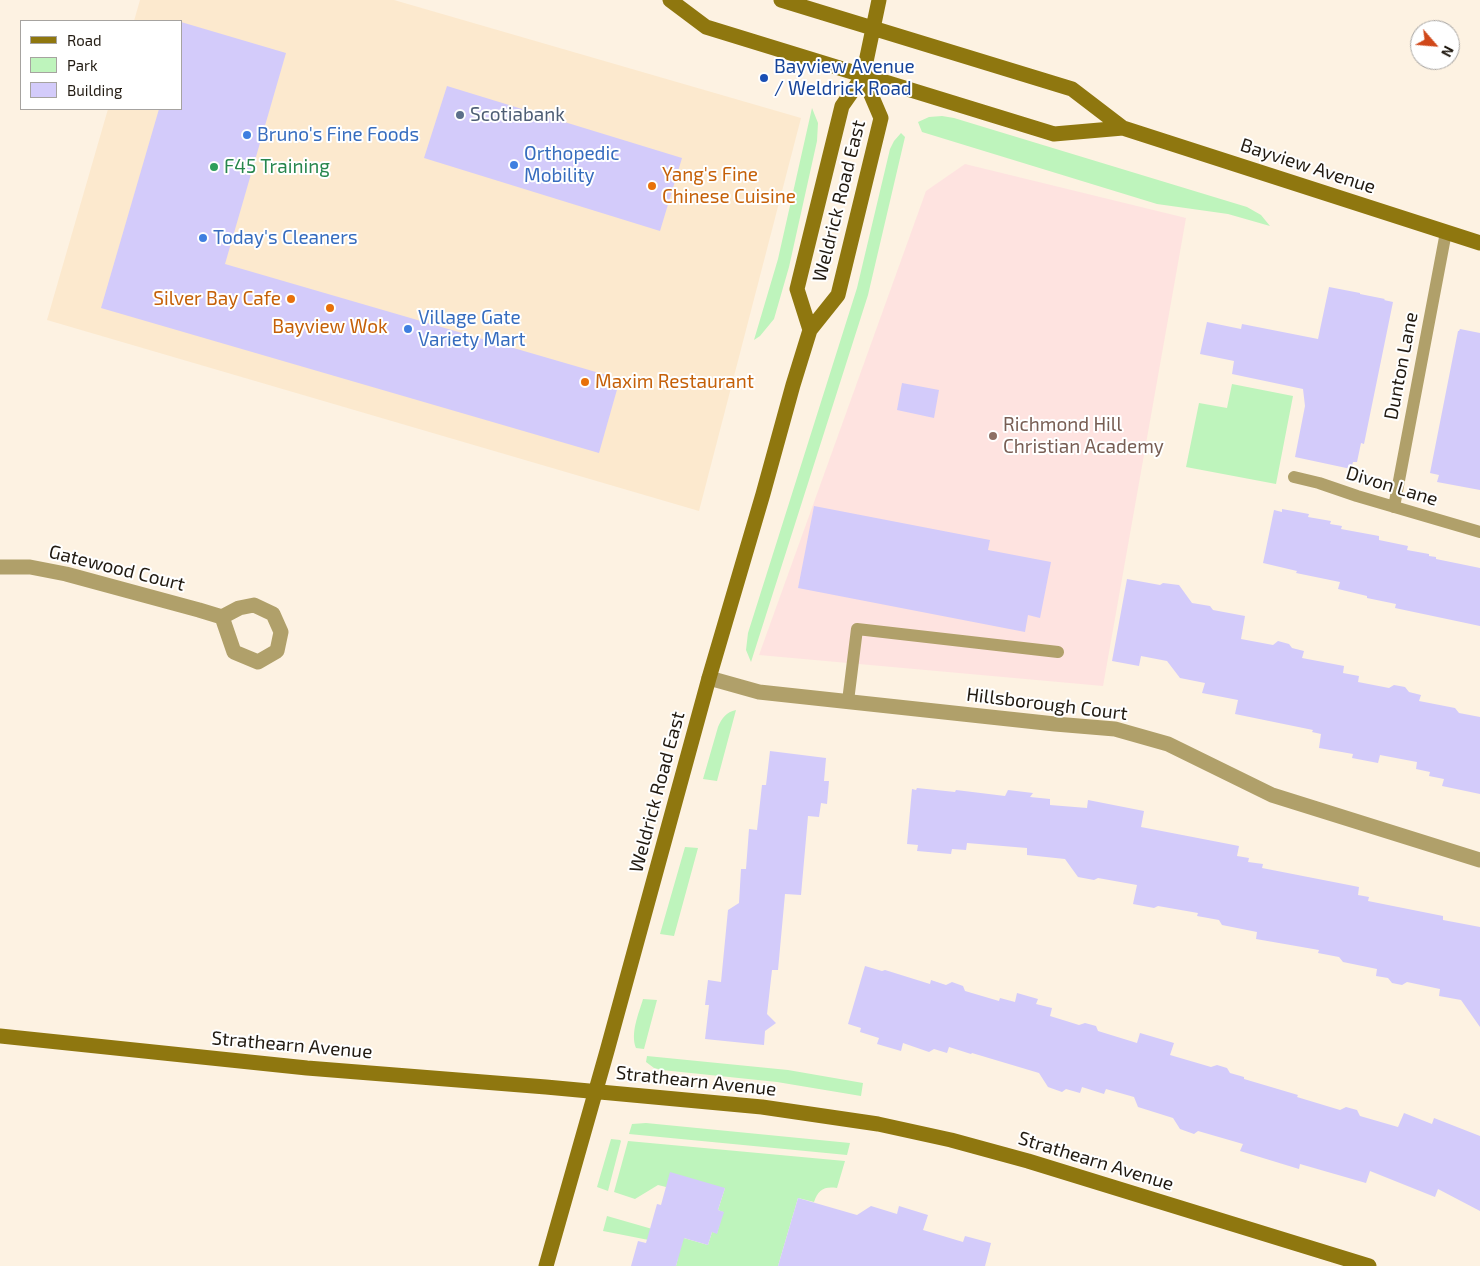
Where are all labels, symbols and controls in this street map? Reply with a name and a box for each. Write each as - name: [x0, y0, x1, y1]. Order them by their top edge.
- legend: [20, 20, 182, 110]
- north arrow: [1410, 20, 1460, 70]
- text: Road: [67, 31, 102, 49]
- text: N: [1438, 43, 1458, 60]
- text: Park: [67, 56, 98, 74]
- place label: Bayview Avenue / Weldrick Road: [774, 56, 915, 100]
- marker: Bayview Avenue / Weldrick Road: [758, 72, 770, 84]
- text: Building: [67, 81, 122, 99]
- place label: Scotiabank: [470, 104, 565, 126]
- marker: Scotiabank: [454, 109, 466, 121]
- street label: Weldrick Road East: [808, 118, 870, 284]
- place label: Bruno's Fine Foods: [257, 124, 419, 146]
- marker: Bruno's Fine Foods: [241, 129, 253, 141]
- street label: Bayview Avenue: [1238, 133, 1378, 199]
- place label: Orthopedic Mobility: [524, 143, 619, 187]
- place label: F45 Training: [224, 156, 330, 178]
- marker: Orthopedic Mobility: [508, 159, 520, 171]
- marker: F45 Training: [208, 161, 220, 173]
- place label: Yang's Fine Chinese Cuisine: [662, 164, 796, 208]
- marker: Yang's Fine Chinese Cuisine: [646, 180, 658, 192]
- place label: Today's Cleaners: [213, 227, 358, 249]
- marker: Today's Cleaners: [197, 232, 209, 244]
- place label: Silver Bay Cafe: [153, 288, 281, 310]
- marker: Silver Bay Cafe: [285, 293, 297, 305]
- marker: Bayview Wok: [324, 302, 336, 314]
- place label: Village Gate Variety Mart: [418, 307, 525, 351]
- street label: Dunton Lane: [1379, 310, 1423, 422]
- place label: Bayview Wok: [272, 316, 388, 338]
- marker: Village Gate Variety Mart: [402, 323, 414, 335]
- place label: Maxim Restaurant: [595, 371, 754, 393]
- marker: Maxim Restaurant: [579, 376, 591, 388]
- place label: Richmond Hill Christian Academy: [1003, 414, 1164, 458]
- marker: Richmond Hill Christian Academy: [987, 430, 999, 442]
- street label: Divon Lane: [1343, 461, 1441, 511]
- street label: Gatewood Court: [47, 540, 187, 596]
- street label: Hillsborough Court: [965, 683, 1129, 725]
- street label: Weldrick Road East: [625, 709, 689, 875]
- street label: Strathearn Avenue: [211, 1027, 373, 1063]
- street label: Strathearn Avenue: [615, 1061, 777, 1101]
- street label: Strathearn Avenue: [1016, 1127, 1176, 1195]

